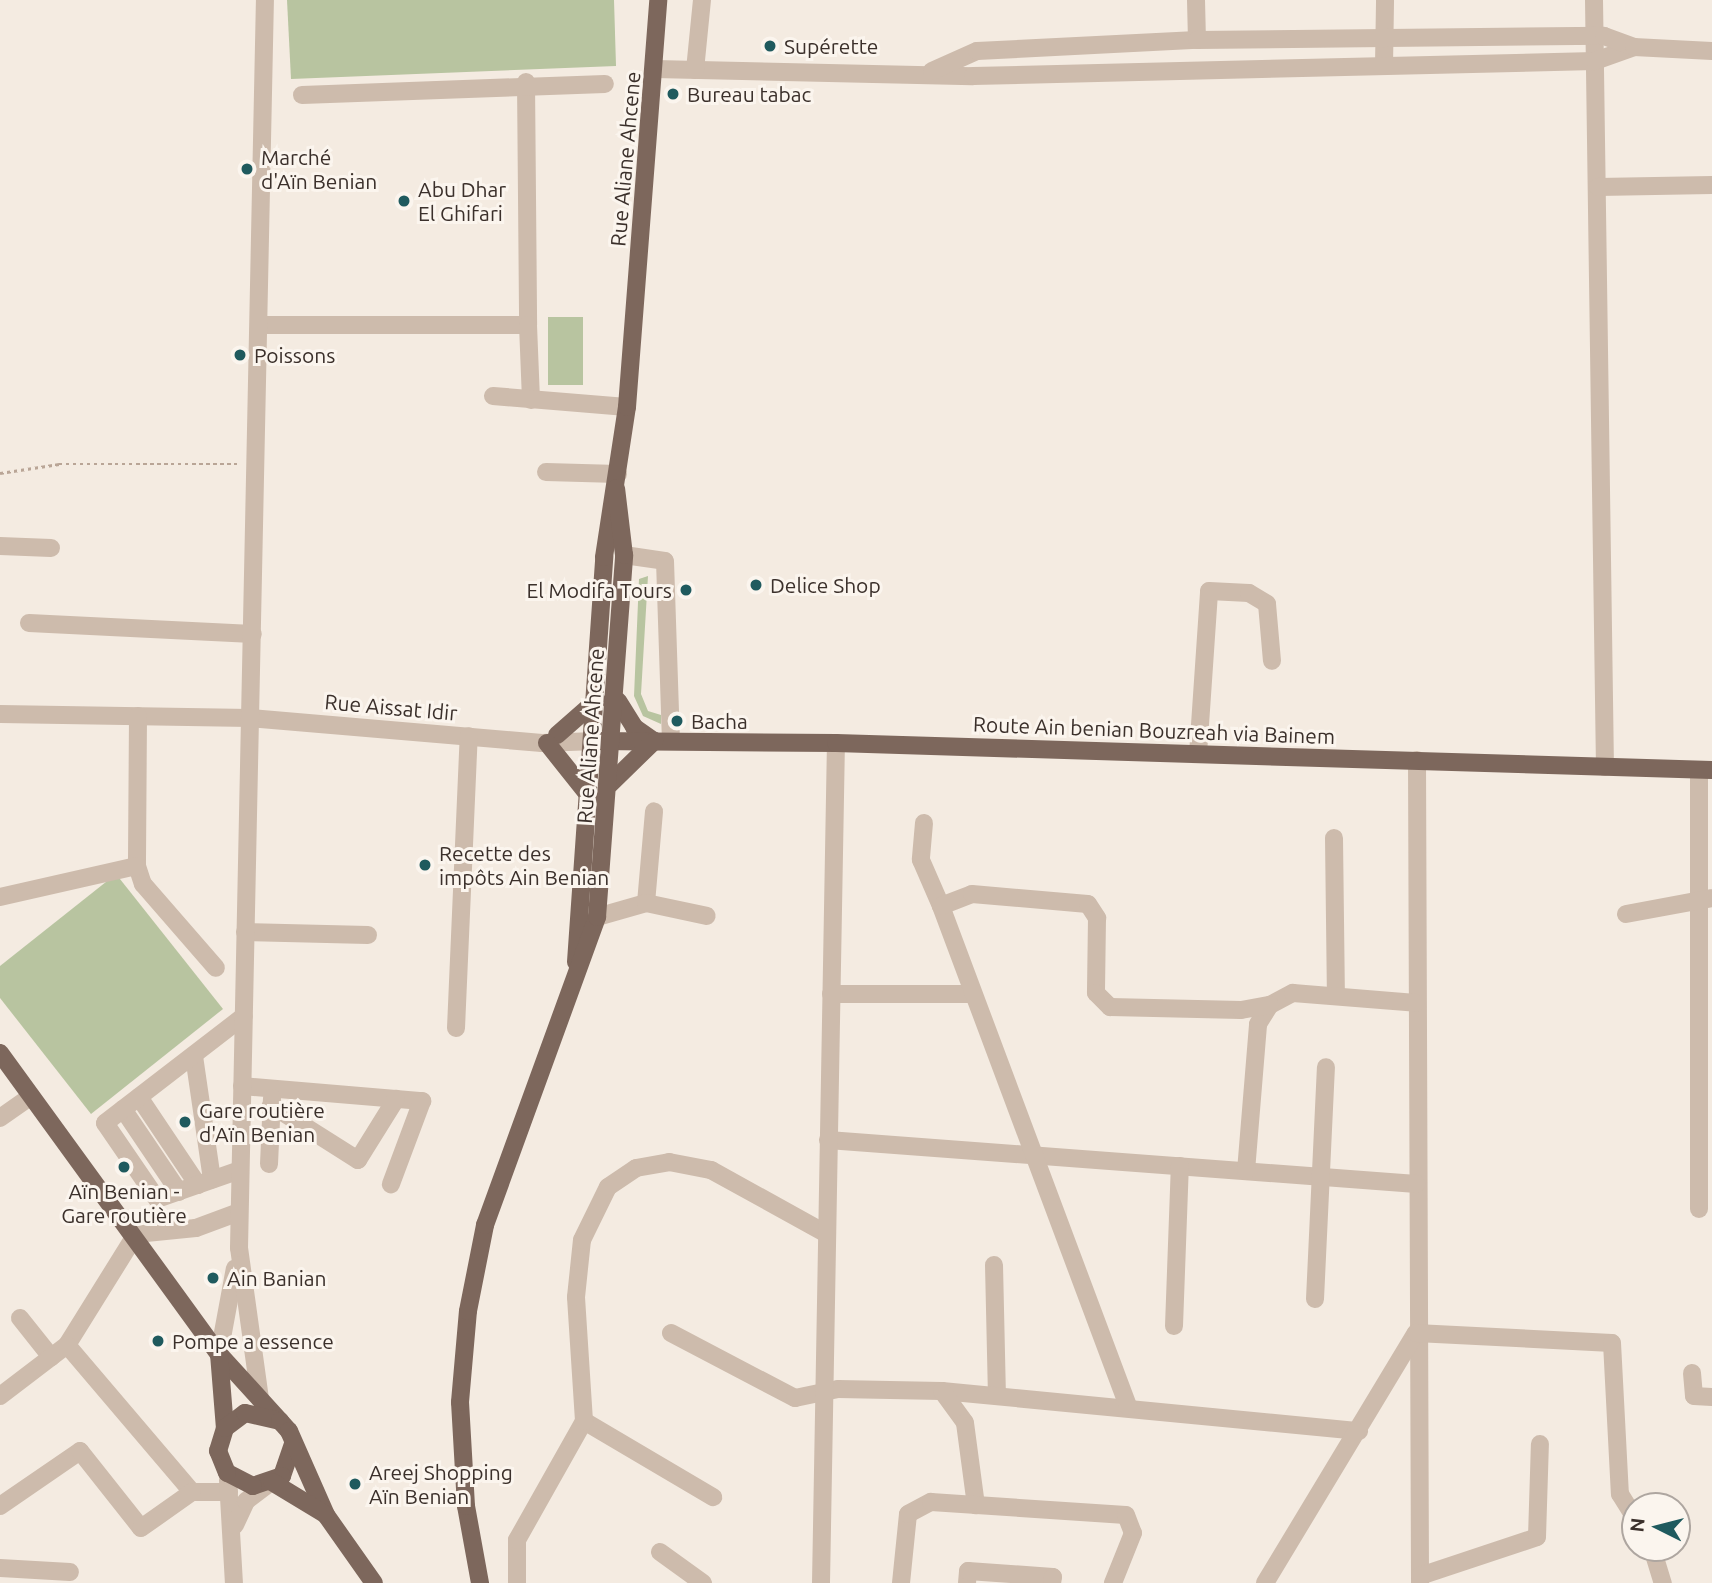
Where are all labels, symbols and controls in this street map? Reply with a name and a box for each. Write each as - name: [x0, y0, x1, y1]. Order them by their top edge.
- place label: Supérette: [784, 33, 878, 59]
- marker: Supérette: [762, 38, 778, 54]
- street label: Rue Aliane Ahcene: [605, 71, 645, 247]
- place label: Bureau tabac: [687, 81, 811, 107]
- marker: Bureau tabac: [665, 86, 681, 102]
- place label: Marché d'Aïn Benian: [261, 144, 377, 194]
- marker: Marché d'Aïn Benian: [239, 161, 255, 177]
- place label: Abu Dhar El Ghifari: [418, 176, 506, 226]
- marker: Abu Dhar El Ghifari: [396, 193, 412, 209]
- place label: Poissons: [254, 342, 335, 368]
- marker: Poissons: [232, 347, 248, 363]
- place label: Delice Shop: [770, 572, 881, 598]
- place label: El Modifa Tours: [526, 577, 672, 603]
- marker: Delice Shop: [748, 577, 764, 593]
- marker: El Modifa Tours: [678, 582, 694, 598]
- street label: Rue Aliane Ahcene: [571, 648, 609, 824]
- street label: Rue Aissat Idir: [324, 689, 458, 725]
- place label: Bacha: [691, 708, 748, 734]
- street label: Route Ain benian Bouzreah via Bainem: [973, 711, 1335, 749]
- marker: Bacha: [669, 713, 685, 729]
- place label: Recette des impôts Ain Benian: [439, 840, 609, 890]
- marker: Recette des impôts Ain Benian: [417, 857, 433, 873]
- place label: Gare routière d'Aïn Benian: [199, 1097, 325, 1147]
- marker: Gare routière d'Aïn Benian: [177, 1114, 193, 1130]
- marker: Aïn Benian - Gare routière: [116, 1159, 132, 1175]
- place label: Aïn Benian - Gare routière: [61, 1178, 187, 1228]
- place label: Ain Banian: [227, 1265, 327, 1291]
- marker: Ain Banian: [205, 1270, 221, 1286]
- place label: Pompe a essence: [172, 1328, 334, 1354]
- marker: Pompe a essence: [150, 1333, 166, 1349]
- place label: Areej Shopping Aïn Benian: [369, 1459, 513, 1509]
- marker: Areej Shopping Aïn Benian: [347, 1476, 363, 1492]
- north arrow: [1621, 1492, 1691, 1562]
- text: N: [1625, 1517, 1649, 1533]

